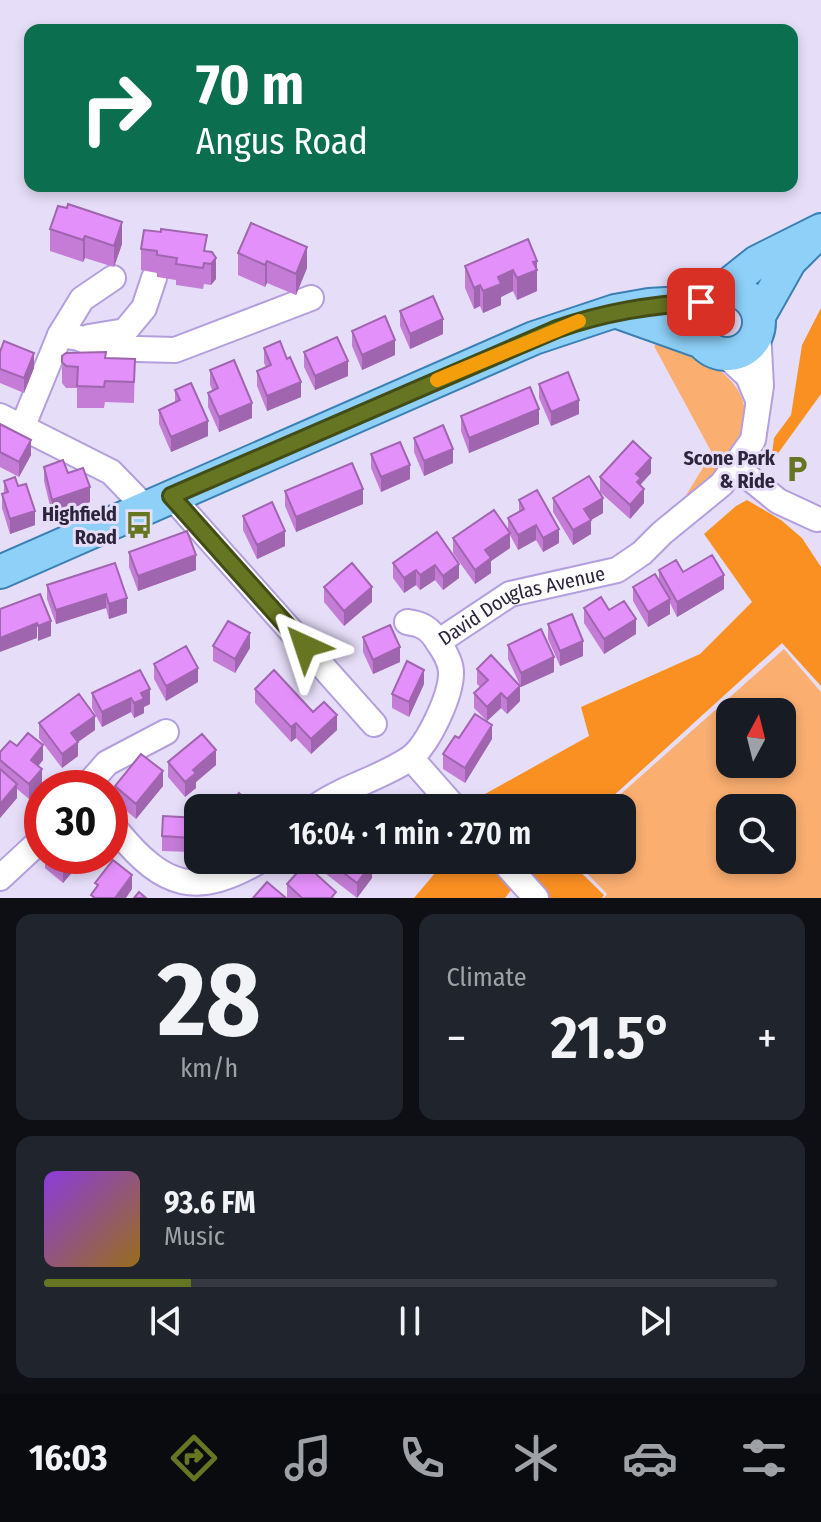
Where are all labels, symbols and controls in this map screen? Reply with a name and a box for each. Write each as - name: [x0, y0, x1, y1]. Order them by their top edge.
- text: 70 m: [196, 52, 304, 119]
- icon: right: [64, 56, 168, 160]
- text: Angus Road: [196, 120, 368, 164]
- pin: [667, 268, 735, 336]
- icon: arrive: [679, 280, 723, 324]
- place label: Scone Park & Ride: [683, 446, 776, 493]
- parking icon: Scone Park & Ride: [782, 454, 812, 484]
- place label: Highfield Road: [42, 502, 117, 549]
- bus stop icon: Highfield Road: [124, 510, 154, 540]
- street label: David Douglas Avenue: [434, 561, 607, 650]
- position arrow: [263, 604, 347, 688]
- north arrow: [716, 698, 796, 778]
- map controls: [716, 698, 796, 874]
- speed limit sign: 30: [24, 770, 128, 874]
- button: search: [716, 794, 796, 874]
- text: 16:04 · 1 min · 270 m: [289, 816, 531, 852]
- text: 28: [158, 938, 261, 1063]
- text: Climate: [447, 962, 527, 993]
- text: 21.5°: [551, 1002, 673, 1074]
- text: −: [447, 1012, 466, 1065]
- text: +: [757, 1012, 777, 1065]
- text: km/h: [180, 1053, 238, 1084]
- text: 93.6 FM: [164, 1185, 256, 1221]
- text: Music: [164, 1221, 225, 1252]
- icon: previous: [144, 1299, 188, 1343]
- icon: pause: [388, 1299, 432, 1343]
- icon: next: [633, 1299, 677, 1343]
- icon: directions: [166, 1430, 222, 1486]
- icon: music: [280, 1430, 336, 1486]
- icon: phone: [394, 1430, 450, 1486]
- icon: climate: [508, 1430, 564, 1486]
- icon: car: [622, 1430, 678, 1486]
- icon: filters: [736, 1430, 792, 1486]
- text: 16:03: [29, 1436, 108, 1480]

